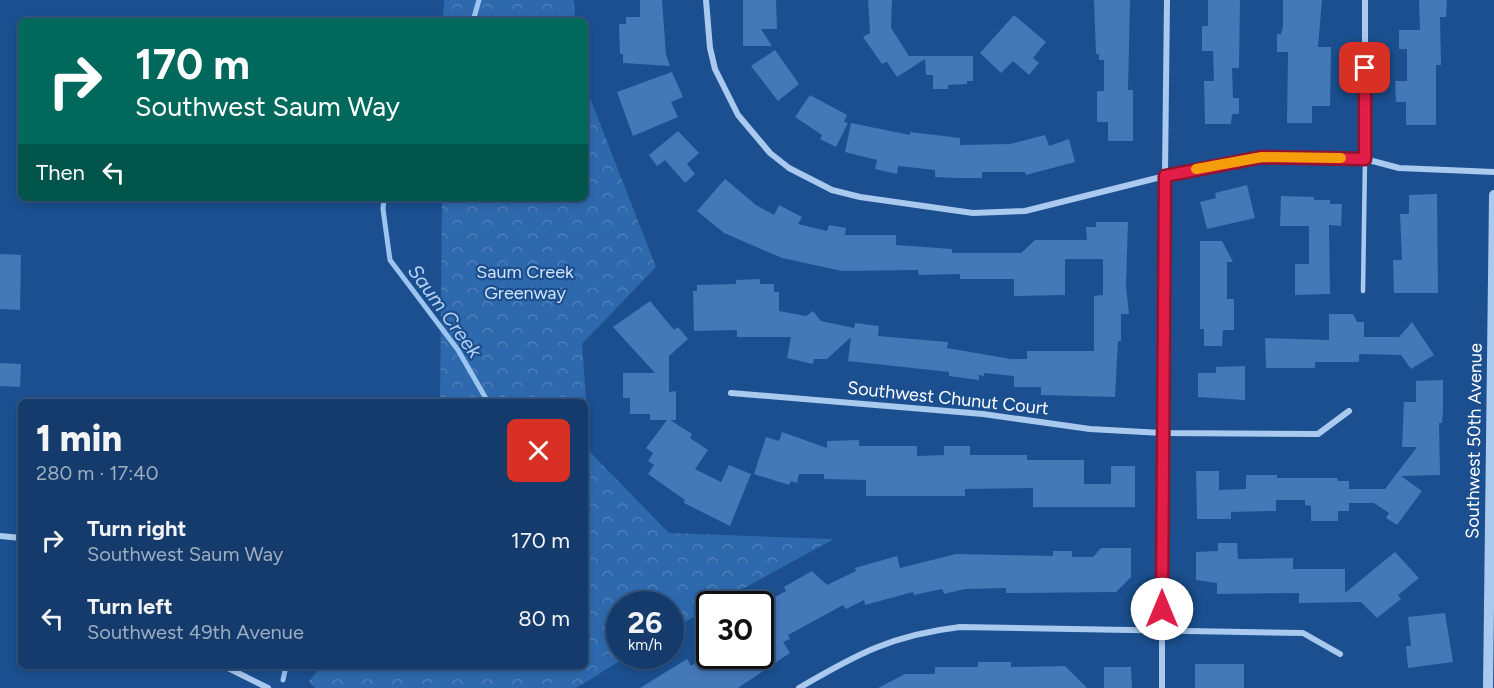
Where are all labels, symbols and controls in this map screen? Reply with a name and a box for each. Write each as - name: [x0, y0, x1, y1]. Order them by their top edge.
- text: 170 m: [135, 39, 250, 90]
- icon: right: [36, 42, 114, 120]
- pin: [1339, 42, 1390, 93]
- icon: arrive: [1348, 51, 1381, 84]
- text: Southwest Saum Way: [135, 90, 400, 123]
- icon: left: [97, 156, 130, 189]
- text: Then: [36, 159, 85, 186]
- water label: Saum Creek: [403, 259, 488, 364]
- park label: Saum Creek Greenway: [476, 261, 574, 304]
- street label: Southwest 50th Avenue: [1461, 343, 1487, 539]
- street label: Southwest Chunut Court: [846, 376, 1050, 420]
- text: 1 min: [36, 417, 122, 460]
- button: close: [507, 419, 570, 482]
- text: 280 m · 17:40: [36, 461, 159, 485]
- text: Turn right: [87, 515, 186, 542]
- icon: right: [36, 524, 69, 557]
- text: 170 m: [511, 527, 570, 554]
- text: Southwest Saum Way: [87, 542, 283, 566]
- position arrow: [1130, 577, 1194, 641]
- speed limit sign: 30: [696, 591, 774, 669]
- text: Turn left: [87, 593, 173, 620]
- icon: left: [36, 602, 69, 635]
- text: 26: [628, 604, 662, 641]
- text: 80 m: [518, 605, 570, 632]
- text: Southwest 49th Avenue: [87, 620, 304, 644]
- text: km/h: [628, 636, 662, 654]

